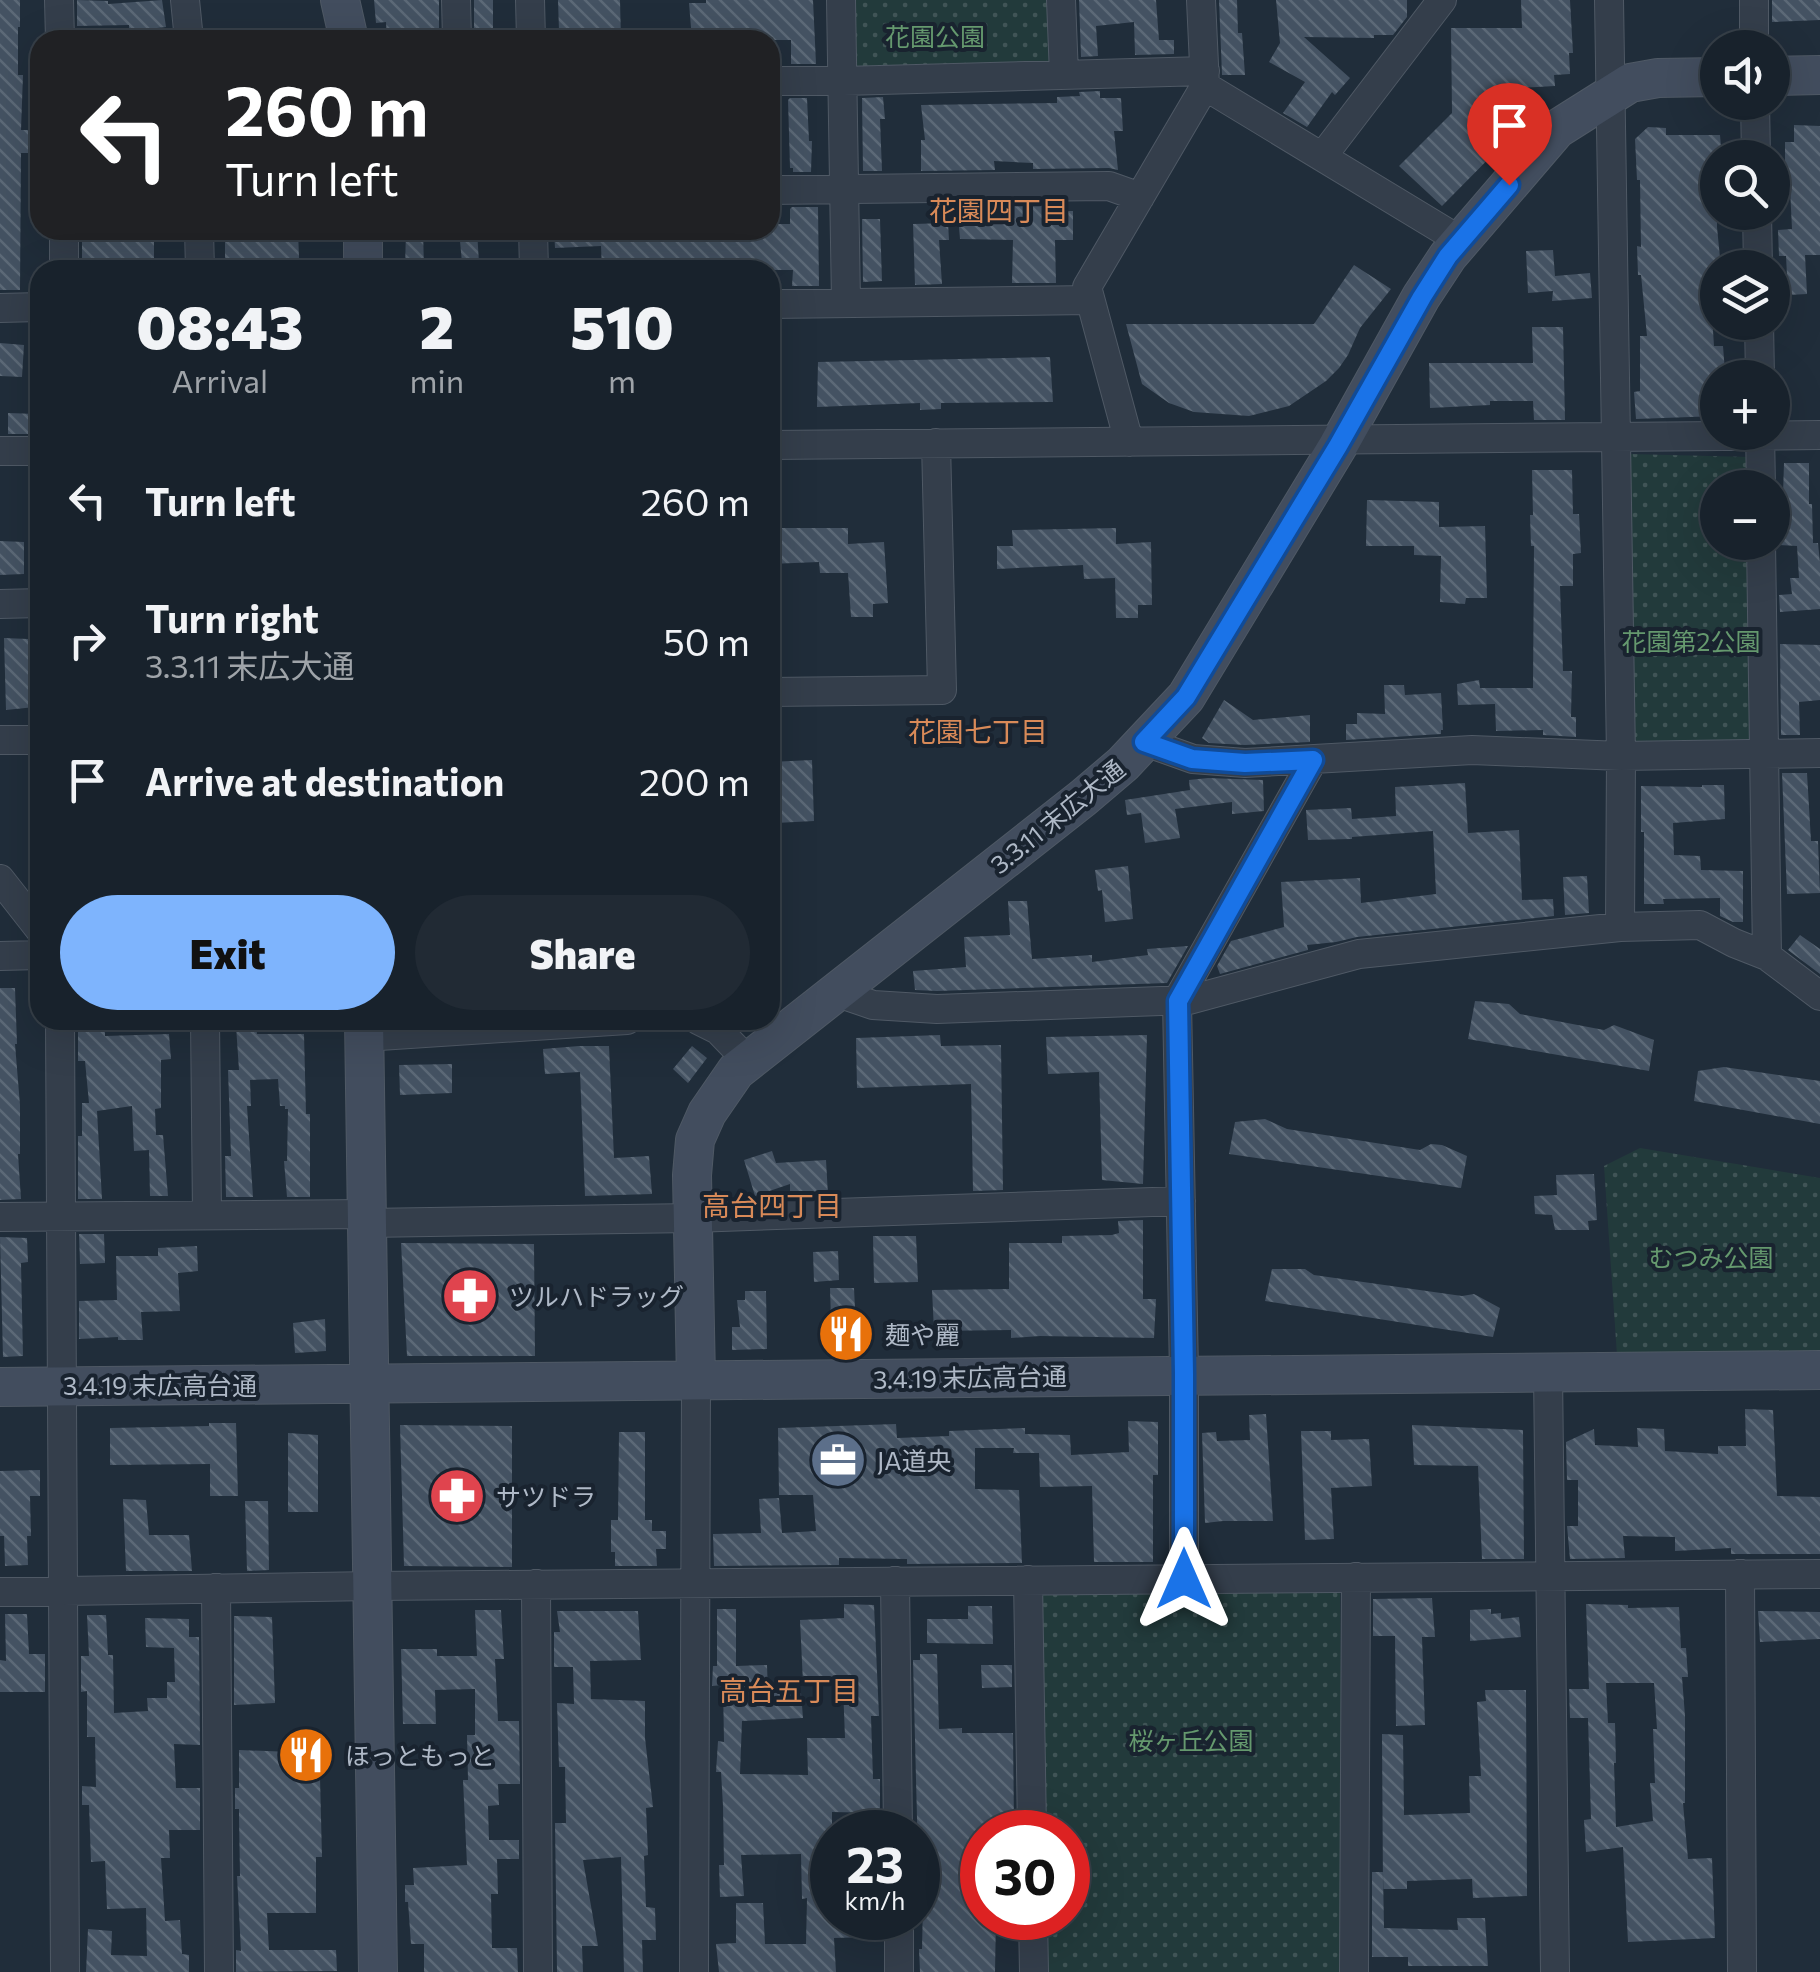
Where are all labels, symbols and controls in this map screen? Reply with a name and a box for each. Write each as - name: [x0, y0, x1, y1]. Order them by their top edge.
- park label: 花園公園: [885, 21, 985, 51]
- map controls: [1700, 30, 1790, 560]
- button: sound: [1700, 30, 1790, 120]
- text: 260 m: [225, 65, 429, 150]
- icon: left: [60, 70, 190, 200]
- pin: [1467, 83, 1552, 186]
- icon: arrive: [1482, 98, 1537, 153]
- button: search: [1700, 140, 1790, 230]
- text: Turn left: [225, 150, 399, 205]
- district label: 花園四丁目: [929, 193, 1069, 227]
- button: layers: [1700, 250, 1790, 340]
- text: 08:43: [136, 288, 303, 361]
- text: 2: [420, 288, 454, 361]
- text: 510: [570, 288, 674, 361]
- text: Arrival: [171, 360, 268, 400]
- text: min: [410, 360, 464, 400]
- text: m: [608, 360, 636, 400]
- button: +: [1700, 360, 1790, 450]
- button: −: [1700, 470, 1790, 560]
- icon: left: [60, 473, 115, 528]
- text: Turn left: [145, 477, 296, 524]
- text: 260 m: [641, 477, 750, 524]
- text: Turn right: [145, 594, 319, 641]
- icon: right: [60, 613, 115, 668]
- text: 50 m: [663, 617, 750, 664]
- park label: 花園第2公園: [1622, 626, 1760, 656]
- text: 3.3.11 末広大通: [145, 645, 355, 685]
- district label: 花園七丁目: [908, 714, 1048, 748]
- icon: arrive: [60, 753, 115, 808]
- street label: 3.3.11 末広大通: [984, 753, 1130, 879]
- text: Arrive at destination: [145, 757, 504, 804]
- text: 200 m: [639, 757, 750, 804]
- button: Exit: [60, 895, 395, 1010]
- button: Share: [415, 895, 750, 1010]
- district label: 高台四丁目: [702, 1188, 842, 1222]
- park label: むつみ公園: [1648, 1242, 1774, 1272]
- pharmacy icon: ツルハドラッグ: [440, 1266, 500, 1326]
- place label: ツルハドラッグ: [509, 1281, 684, 1311]
- restaurant icon: 麺や麗: [816, 1304, 876, 1364]
- place label: 麺や麗: [885, 1319, 960, 1349]
- street label: 3.4.19 末広高台通: [873, 1360, 1067, 1394]
- street label: 3.4.19 末広高台通: [63, 1370, 257, 1400]
- office icon: JA道央: [808, 1430, 868, 1490]
- place label: JA道央: [877, 1445, 952, 1475]
- pharmacy icon: サツドラ: [427, 1466, 487, 1526]
- place label: サツドラ: [496, 1481, 596, 1511]
- position arrow: [1132, 1527, 1236, 1631]
- district label: 高台五丁目: [719, 1673, 859, 1707]
- restaurant icon: ほっともっと: [276, 1725, 336, 1785]
- park label: 桜ヶ丘公園: [1128, 1725, 1254, 1755]
- place label: ほっともっと: [345, 1740, 495, 1770]
- speed limit sign: 30: [960, 1810, 1090, 1940]
- text: 23: [846, 1832, 904, 1893]
- text: km/h: [845, 1885, 905, 1915]

